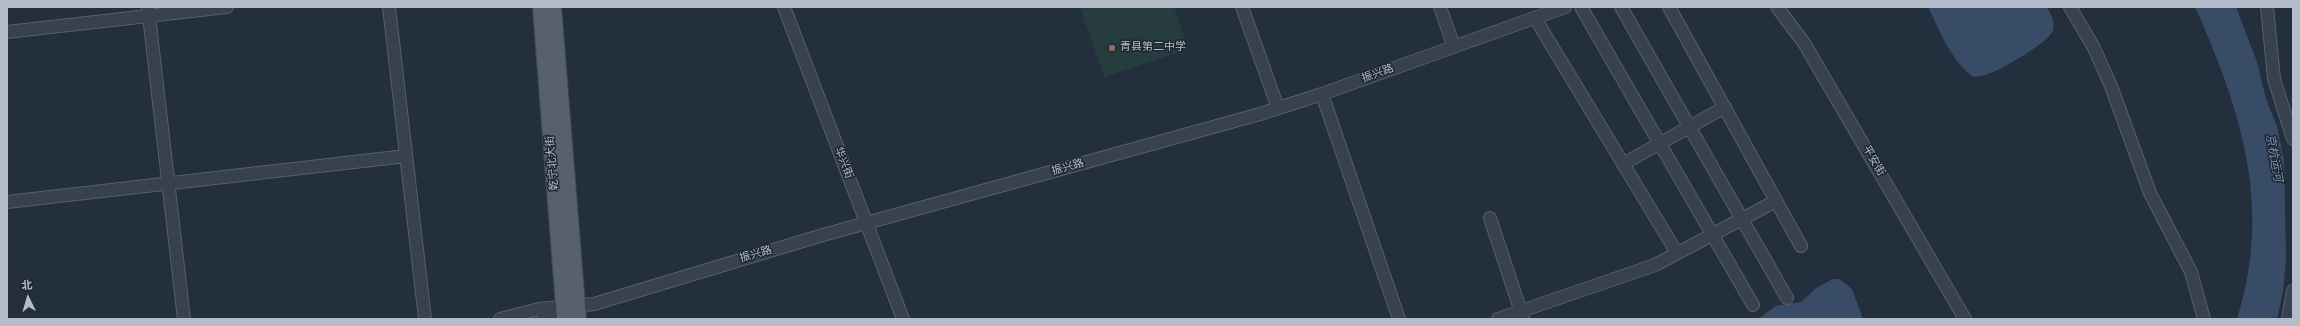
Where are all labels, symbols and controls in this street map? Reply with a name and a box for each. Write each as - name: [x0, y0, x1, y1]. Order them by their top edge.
- place label: 青县第二中学: [1120, 41, 1186, 55]
- marker: 青县第二中学: [1107, 43, 1117, 53]
- street label: 振兴路: [1360, 62, 1396, 86]
- water label: 京杭运河: [2262, 133, 2284, 183]
- street label: 乾宁北大街: [544, 135, 562, 191]
- street label: 平安街: [1859, 143, 1887, 179]
- street label: 华兴街: [831, 145, 855, 181]
- street label: 振兴路: [1050, 157, 1086, 179]
- street label: 振兴路: [738, 244, 774, 266]
- north arrow: [8, 278, 48, 318]
- text: 北: [21, 278, 33, 293]

